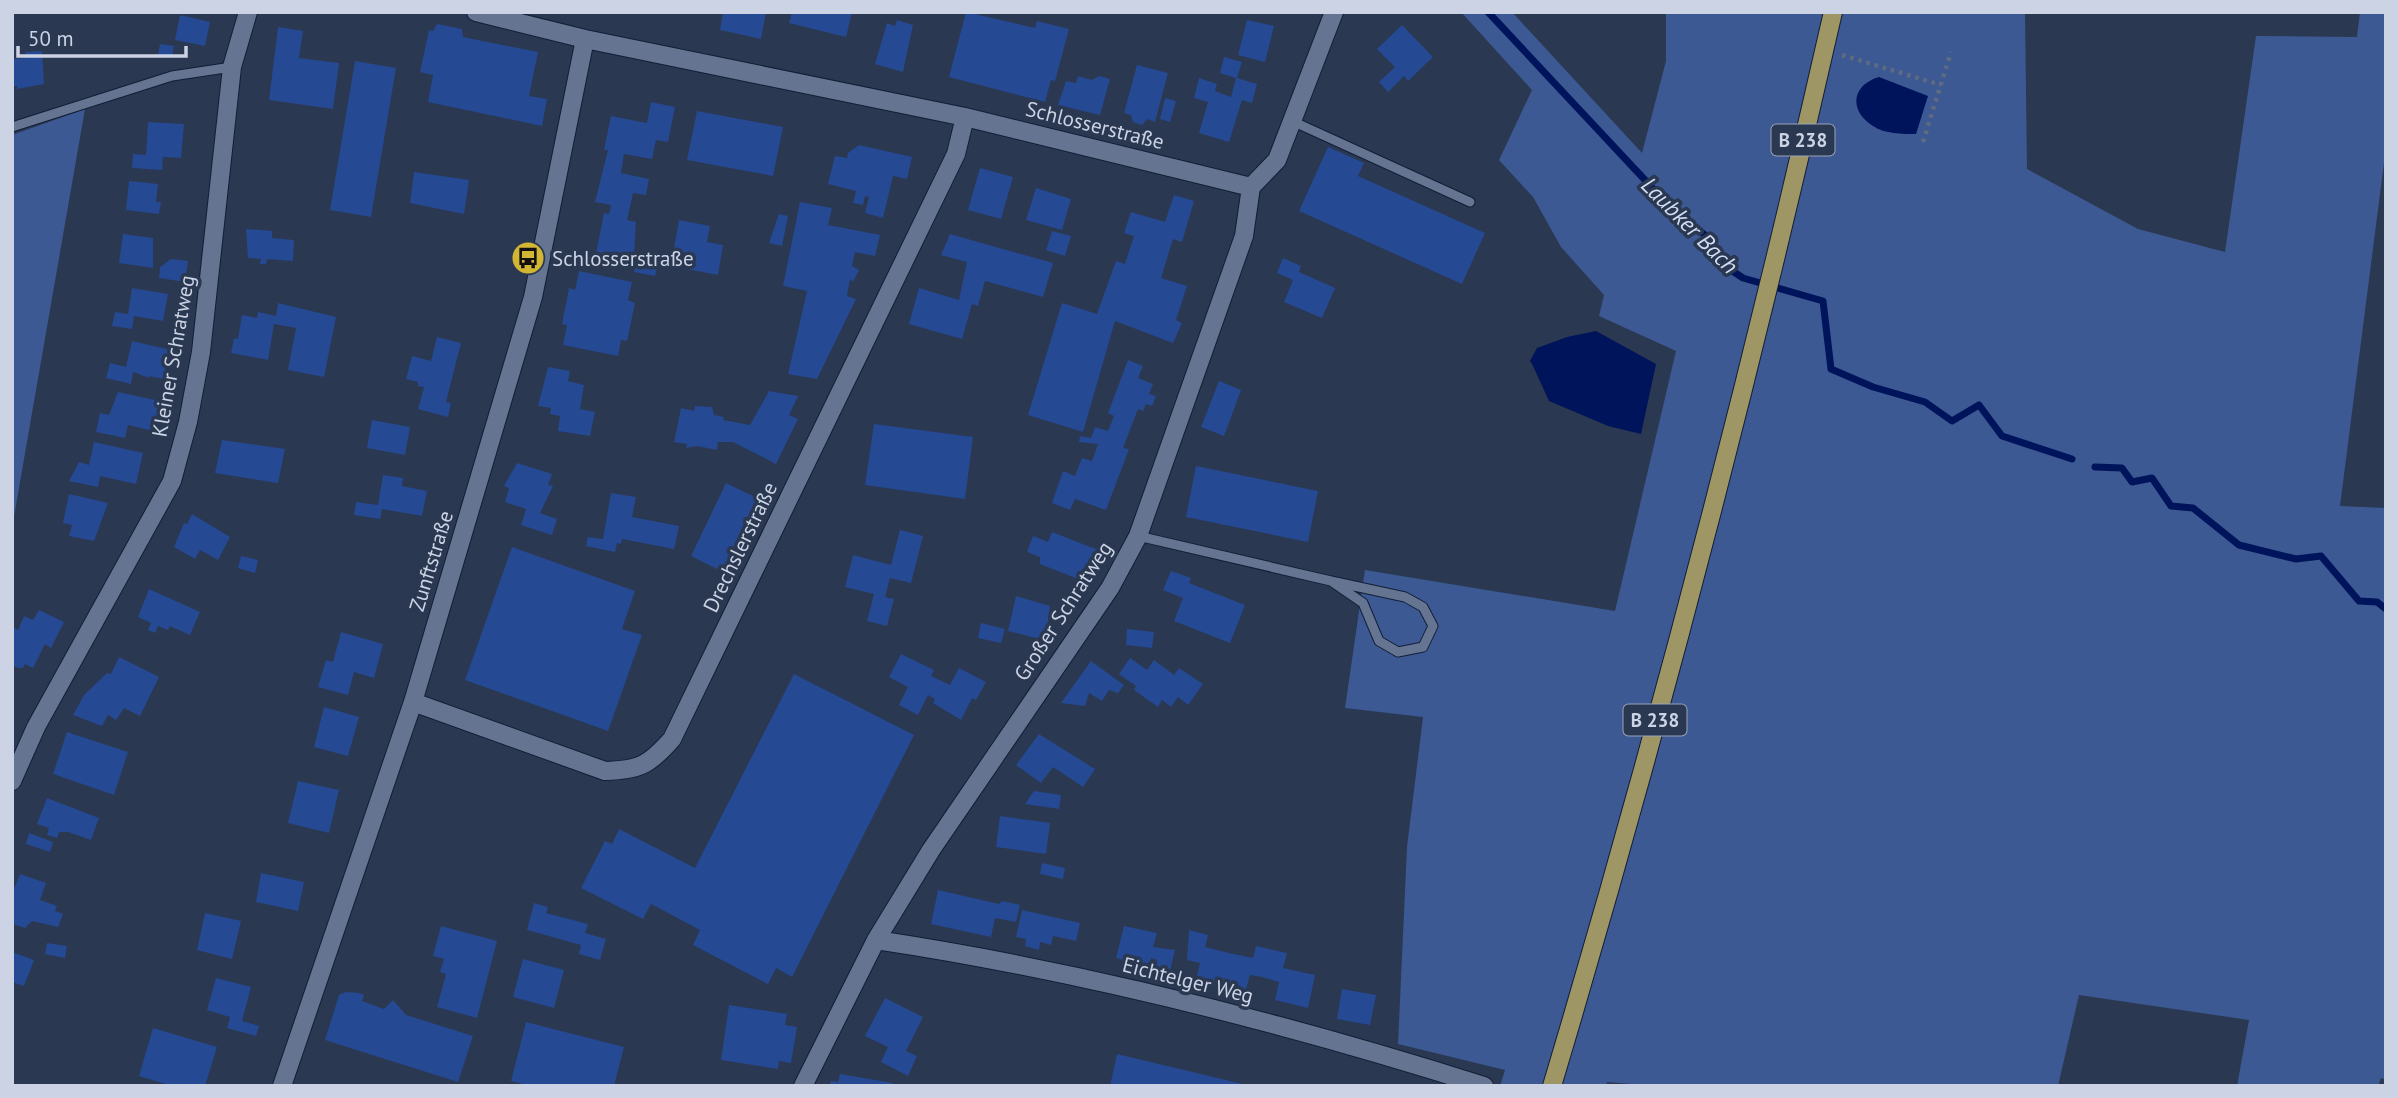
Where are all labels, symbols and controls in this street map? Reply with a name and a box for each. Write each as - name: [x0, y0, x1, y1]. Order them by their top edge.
- scale bar: [18, 14, 186, 58]
- text: 50 m: [28, 25, 74, 52]
- street label: Schlosserstraße: [1023, 95, 1167, 155]
- road number: B 238: [1772, 124, 1834, 156]
- water label: Laubker Bach: [1635, 170, 1745, 280]
- bus stop icon: Schlosserstraße: [509, 239, 547, 277]
- place label: Schlosserstraße: [552, 245, 694, 272]
- street label: Kleiner Schratweg: [145, 273, 201, 439]
- street label: Drechslerstraße: [697, 477, 783, 617]
- street label: Zunftstraße: [403, 507, 459, 615]
- street label: Großer Schratweg: [1008, 536, 1118, 686]
- road number: B 238: [1624, 705, 1686, 736]
- street label: Eichtelger Weg: [1120, 951, 1256, 1009]

